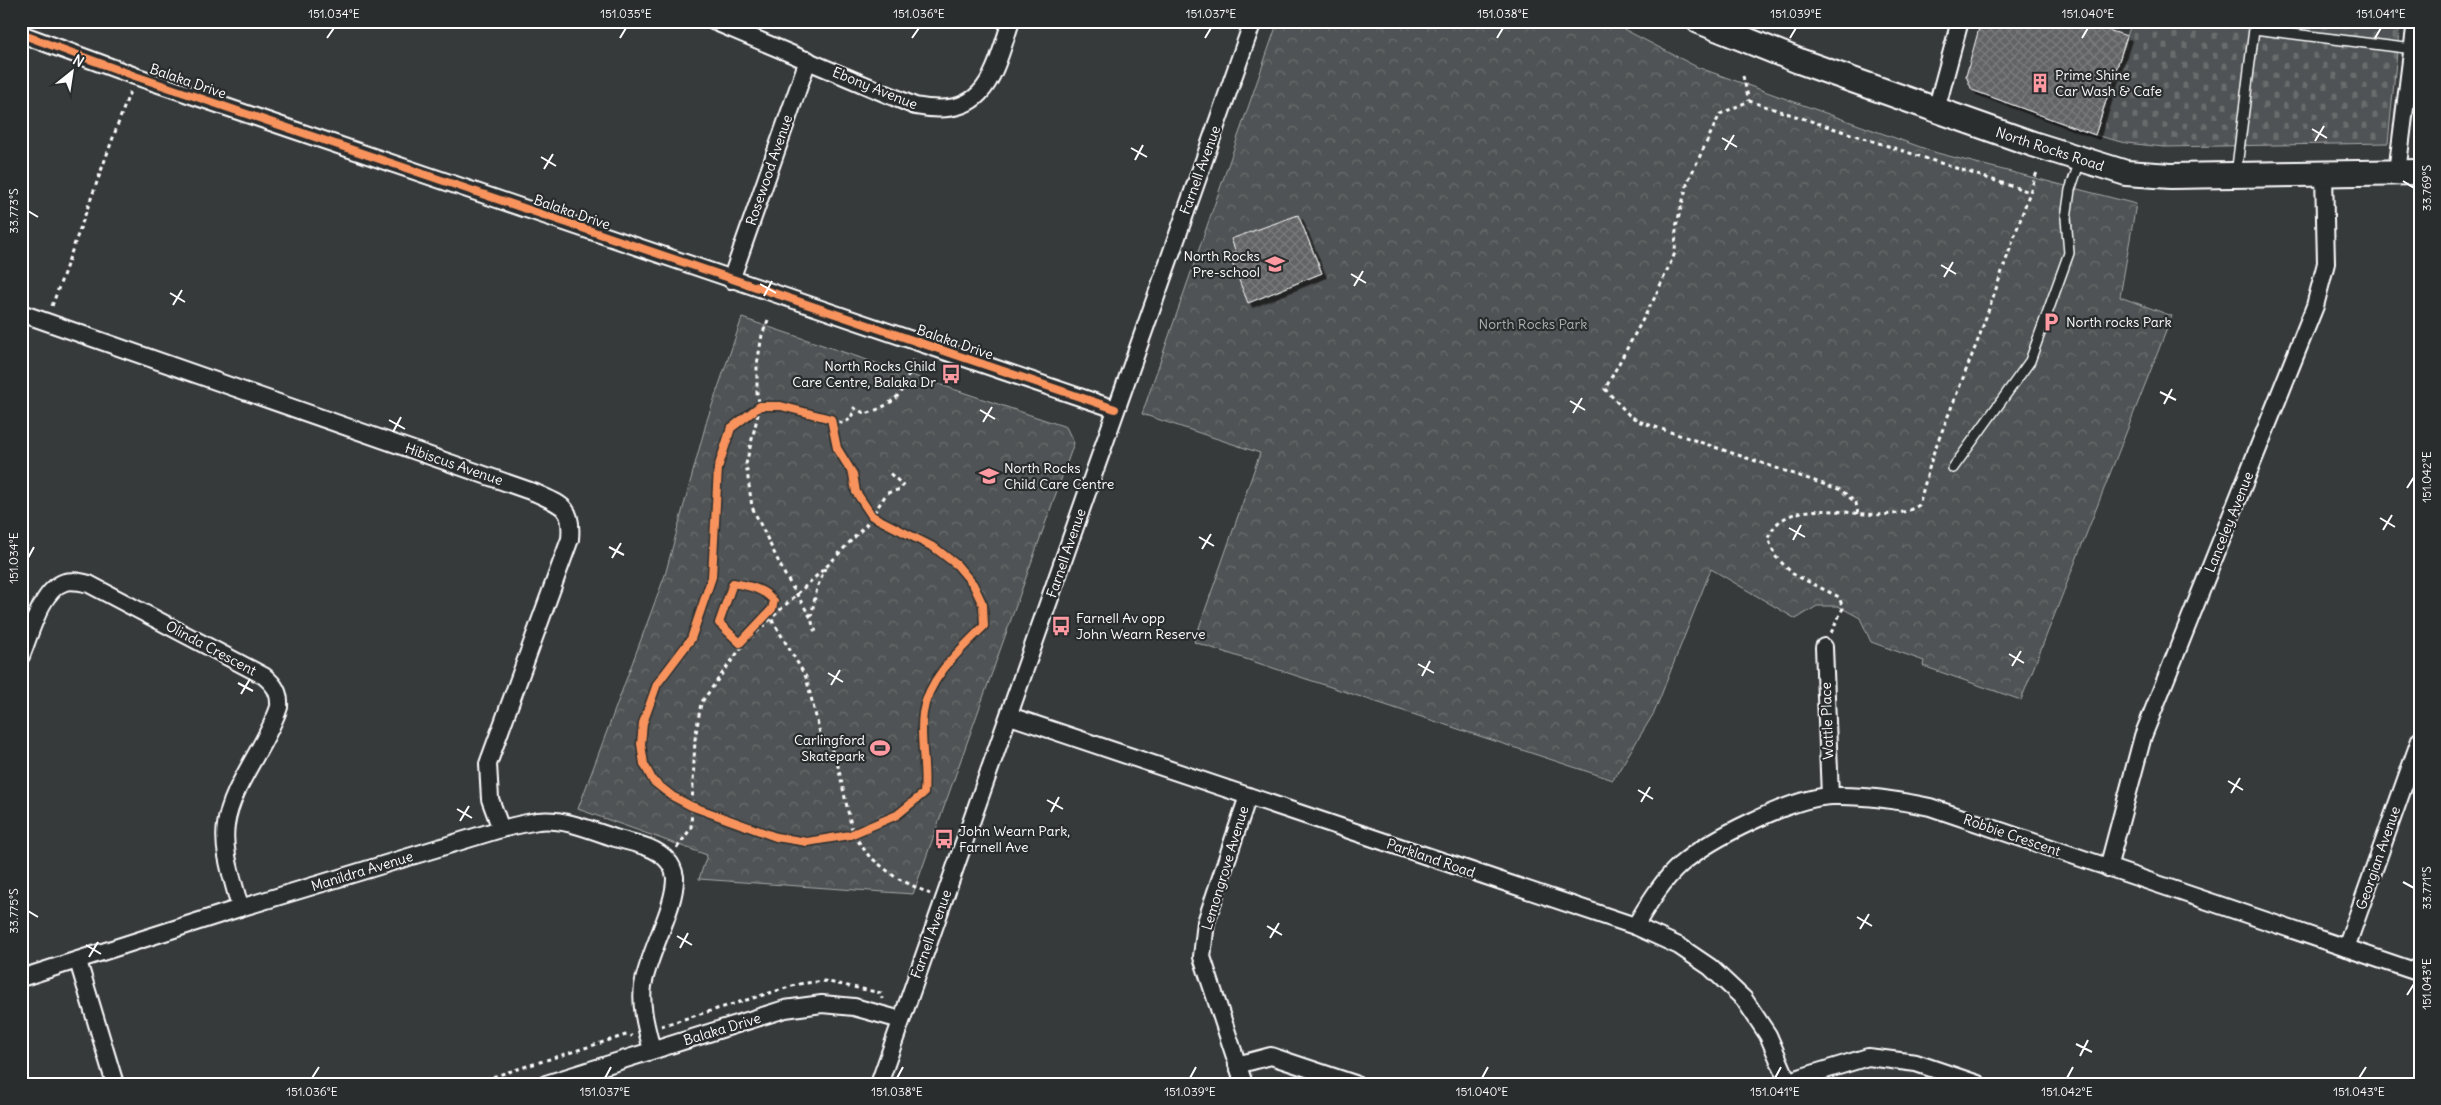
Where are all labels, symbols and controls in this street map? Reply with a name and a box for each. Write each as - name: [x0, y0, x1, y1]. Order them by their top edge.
- text: 151.034°E: [308, 6, 360, 21]
- text: 151.035°E: [600, 6, 652, 21]
- text: 151.036°E: [893, 6, 945, 21]
- text: 151.037°E: [1186, 6, 1236, 21]
- text: 151.038°E: [1477, 6, 1529, 21]
- text: 151.039°E: [1770, 6, 1822, 21]
- text: 151.040°E: [2062, 6, 2114, 21]
- text: 151.041°E: [2356, 6, 2406, 21]
- north arrow: [48, 48, 98, 98]
- text: N: [70, 51, 87, 71]
- street label: Balaka Drive: [147, 60, 229, 102]
- street label: Ebony Avenue: [830, 63, 920, 113]
- place label: Prime Shine Car Wash & Cafe: [2055, 66, 2162, 100]
- building icon: Prime Shine Car Wash & Cafe: [2029, 72, 2051, 94]
- street label: Rosewood Avenue: [742, 112, 796, 228]
- street label: Farnell Avenue: [1176, 123, 1224, 217]
- street label: North Rocks Road: [1994, 123, 2106, 175]
- text: 33.769°S: [2419, 165, 2434, 211]
- text: 33.773°S: [6, 188, 21, 234]
- street label: Balaka Drive: [531, 191, 613, 233]
- place label: North Rocks Pre-school: [1183, 247, 1260, 281]
- school or university icon: North Rocks Pre-school: [1264, 253, 1286, 275]
- parking icon: North rocks Park: [2040, 311, 2062, 333]
- place label: North rocks Park: [2066, 313, 2172, 331]
- park label: North Rocks Park: [1479, 315, 1587, 333]
- street label: Balaka Drive: [914, 321, 996, 363]
- place label: North Rocks Child Care Centre, Balaka Dr: [792, 357, 936, 391]
- bus stop icon: North Rocks Child Care Centre, Balaka Dr: [940, 363, 962, 385]
- street label: Hibiscus Avenue: [403, 439, 505, 489]
- text: 151.042°E: [2419, 451, 2434, 503]
- place label: North Rocks Child Care Centre: [1004, 459, 1114, 493]
- school or university icon: North Rocks Child Care Centre: [978, 465, 1000, 487]
- street label: Lanceley Avenue: [2201, 469, 2257, 575]
- street label: Farnell Avenue: [1042, 506, 1090, 600]
- text: 151.034°E: [6, 532, 21, 584]
- place label: Farnell Av opp John Wearn Reserve: [1076, 609, 1206, 643]
- bus stop icon: Farnell Av opp John Wearn Reserve: [1050, 615, 1072, 637]
- street label: Olinda Crescent: [163, 617, 260, 680]
- street label: Wattle Place: [1817, 682, 1837, 760]
- place label: Carlingford Skatepark: [794, 731, 865, 765]
- sports icon: Carlingford Skatepark: [869, 737, 891, 759]
- street label: Lemongrove Avenue: [1198, 804, 1252, 932]
- street label: Georgian Avenue: [2352, 804, 2404, 912]
- street label: Robbie Crescent: [1961, 810, 2063, 860]
- place label: John Wearn Park, Farnell Ave: [959, 822, 1070, 856]
- bus stop icon: John Wearn Park, Farnell Ave: [933, 828, 955, 850]
- street label: Parkland Road: [1384, 834, 1478, 882]
- street label: Manildra Avenue: [309, 847, 415, 895]
- text: 33.771°S: [2419, 866, 2434, 910]
- street label: Farnell Avenue: [907, 887, 955, 981]
- text: 33.775°S: [6, 888, 21, 934]
- text: 151.043°E: [2419, 958, 2434, 1010]
- street label: Balaka Drive: [681, 1009, 763, 1049]
- text: 151.036°E: [286, 1084, 338, 1099]
- text: 151.037°E: [580, 1084, 630, 1099]
- text: 151.038°E: [871, 1084, 923, 1099]
- text: 151.039°E: [1164, 1084, 1216, 1099]
- text: 151.040°E: [1456, 1084, 1508, 1099]
- text: 151.041°E: [1750, 1084, 1800, 1099]
- text: 151.042°E: [2041, 1084, 2093, 1099]
- text: 151.043°E: [2333, 1084, 2385, 1099]

